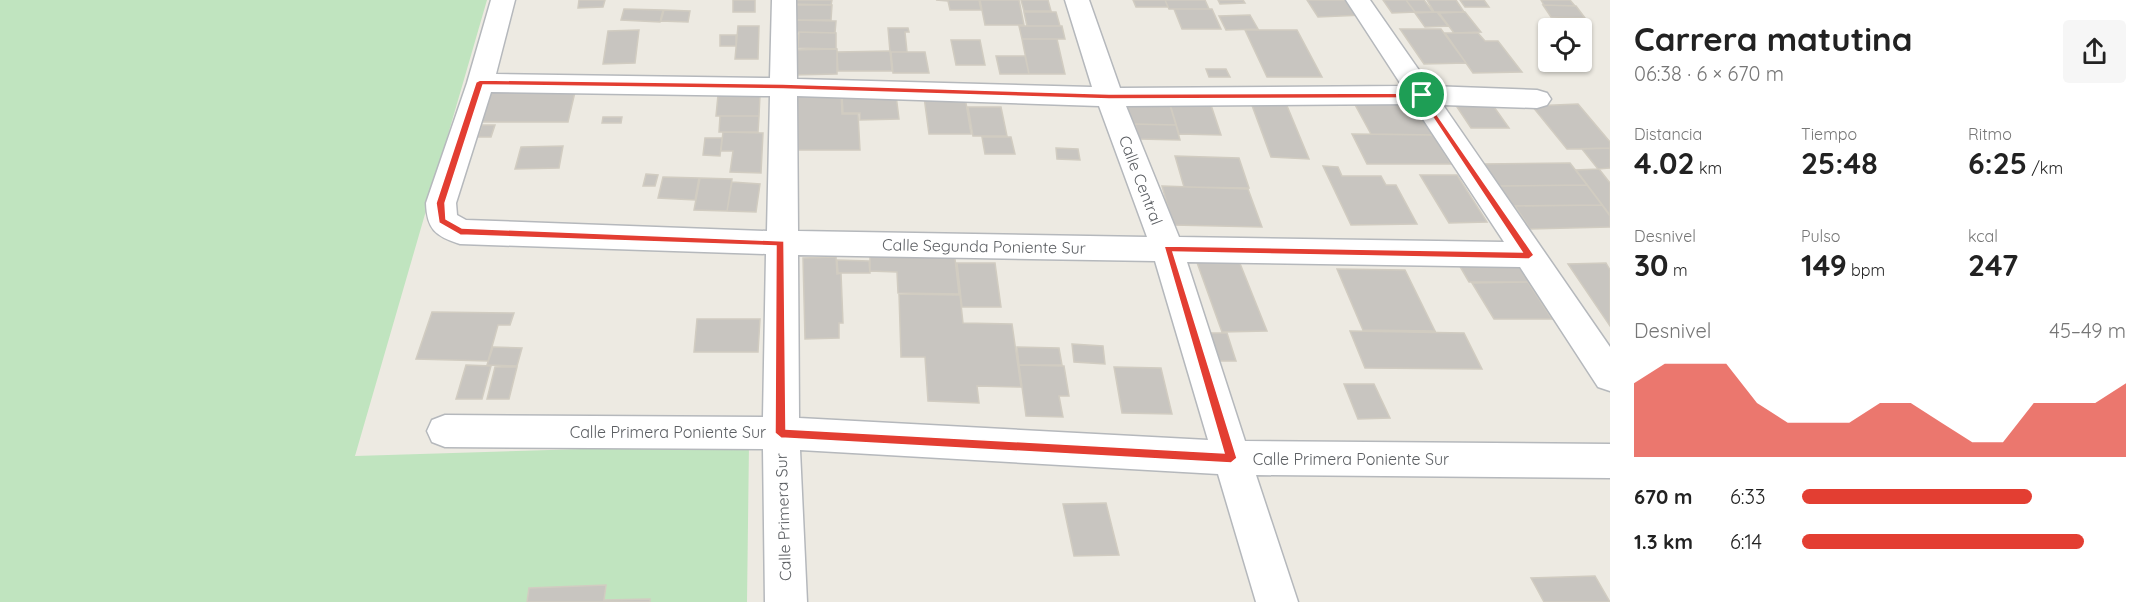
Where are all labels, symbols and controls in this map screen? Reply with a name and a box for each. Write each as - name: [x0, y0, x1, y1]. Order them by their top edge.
- map controls: [1538, 18, 1592, 72]
- button: locate: [1538, 18, 1592, 72]
- text: Carrera matutina: [1634, 18, 1912, 59]
- button: share: [2063, 20, 2126, 83]
- text: 06:38 · 6 × 670 m: [1634, 61, 1784, 86]
- pin: [1396, 69, 1447, 120]
- icon: arrive: [1405, 78, 1438, 111]
- text: Distancia: [1634, 124, 1702, 144]
- text: Tiempo: [1801, 124, 1857, 144]
- text: Ritmo: [1968, 124, 2012, 144]
- street label: Calle Central: [1115, 132, 1167, 228]
- text: 4.02: [1634, 144, 1695, 182]
- text: 25:48: [1801, 144, 1878, 182]
- text: 6:25: [1968, 144, 2027, 182]
- text: km: [1695, 158, 1722, 178]
- text: /km: [2027, 158, 2063, 178]
- text: Desnivel: [1634, 226, 1696, 246]
- text: Pulso: [1801, 226, 1840, 246]
- text: kcal: [1968, 226, 1998, 246]
- street label: Calle Segunda Poniente Sur: [882, 234, 1086, 258]
- text: 30: [1634, 246, 1669, 284]
- text: 149: [1801, 246, 1847, 284]
- text: 247: [1968, 246, 2018, 284]
- text: m: [1669, 260, 1688, 280]
- text: bpm: [1847, 260, 1885, 280]
- text: Desnivel: [1634, 318, 1711, 343]
- text: 45–49 m: [2049, 318, 2126, 343]
- street label: Calle Primera Poniente Sur: [570, 422, 766, 442]
- street label: Calle Primera Poniente Sur: [1253, 449, 1449, 469]
- street label: Calle Primera Sur: [771, 453, 795, 581]
- text: 670 m: [1634, 484, 1692, 509]
- text: 6:33: [1730, 484, 1765, 509]
- text: 1.3 km: [1634, 529, 1693, 554]
- text: 6:14: [1730, 529, 1762, 554]

